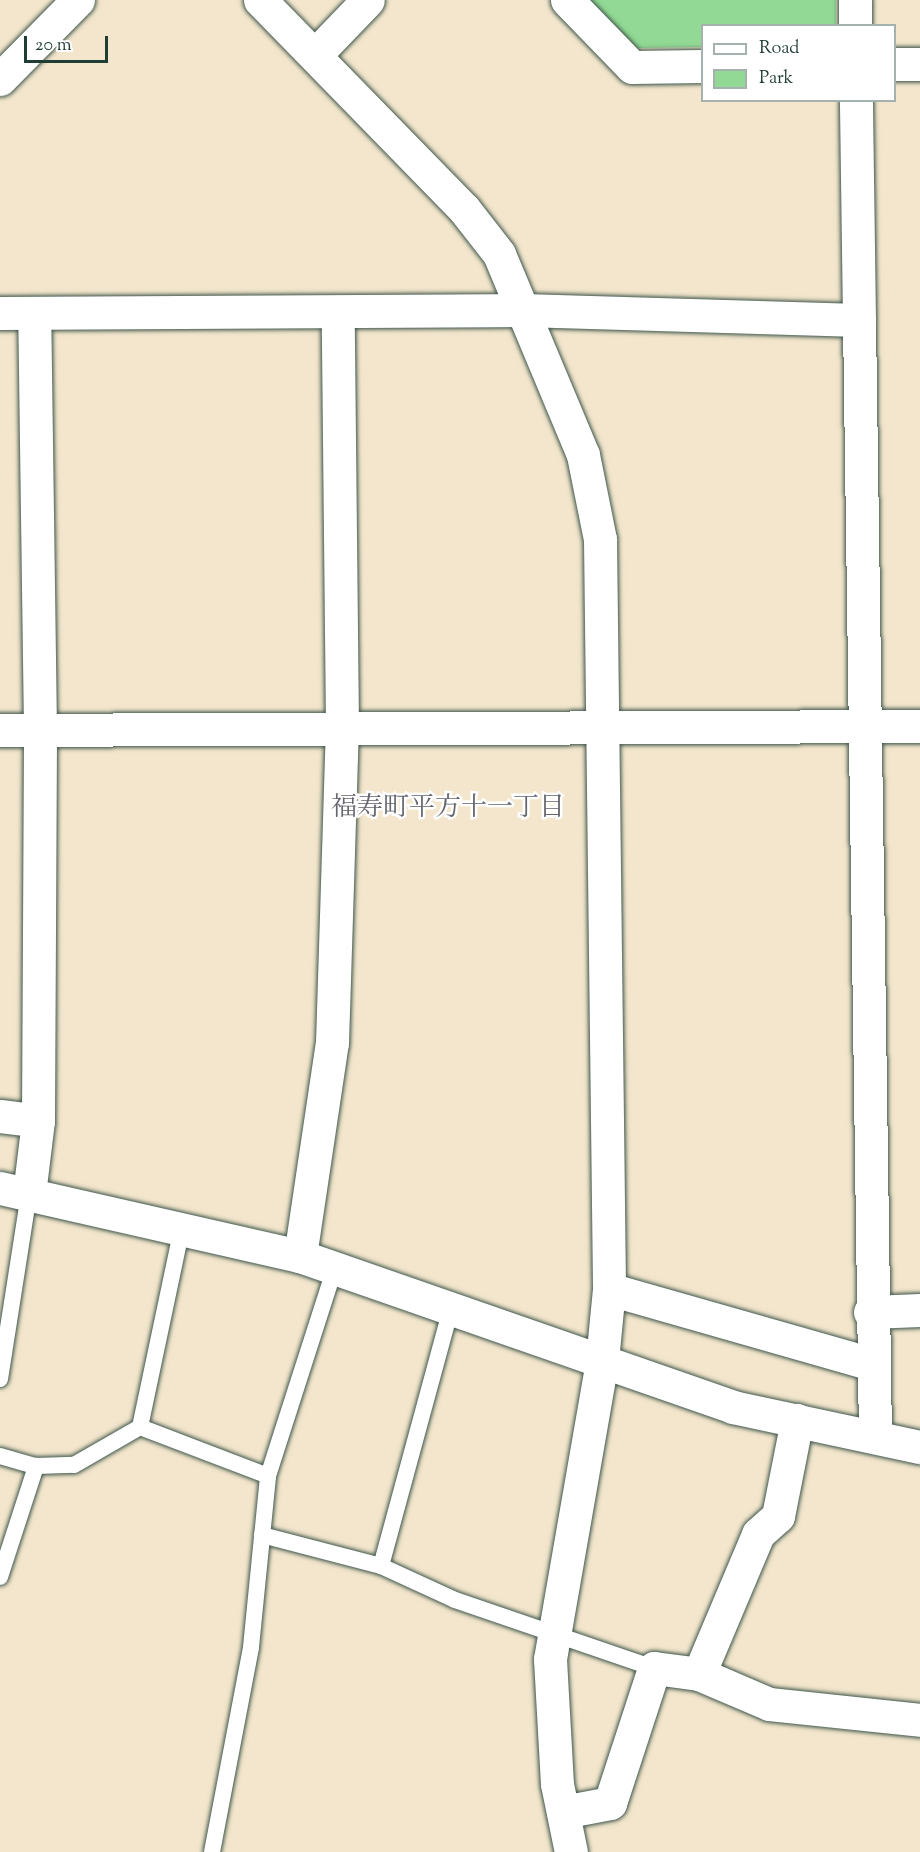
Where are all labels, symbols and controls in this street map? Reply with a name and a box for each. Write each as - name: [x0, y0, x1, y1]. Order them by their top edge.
- scale bar: [27, 24, 111, 62]
- legend: [701, 24, 896, 102]
- text: 20 m: [35, 33, 72, 59]
- text: Road: [759, 36, 799, 62]
- text: Park: [759, 66, 793, 92]
- district label: 福寿町平方十一丁目: [331, 793, 565, 825]

